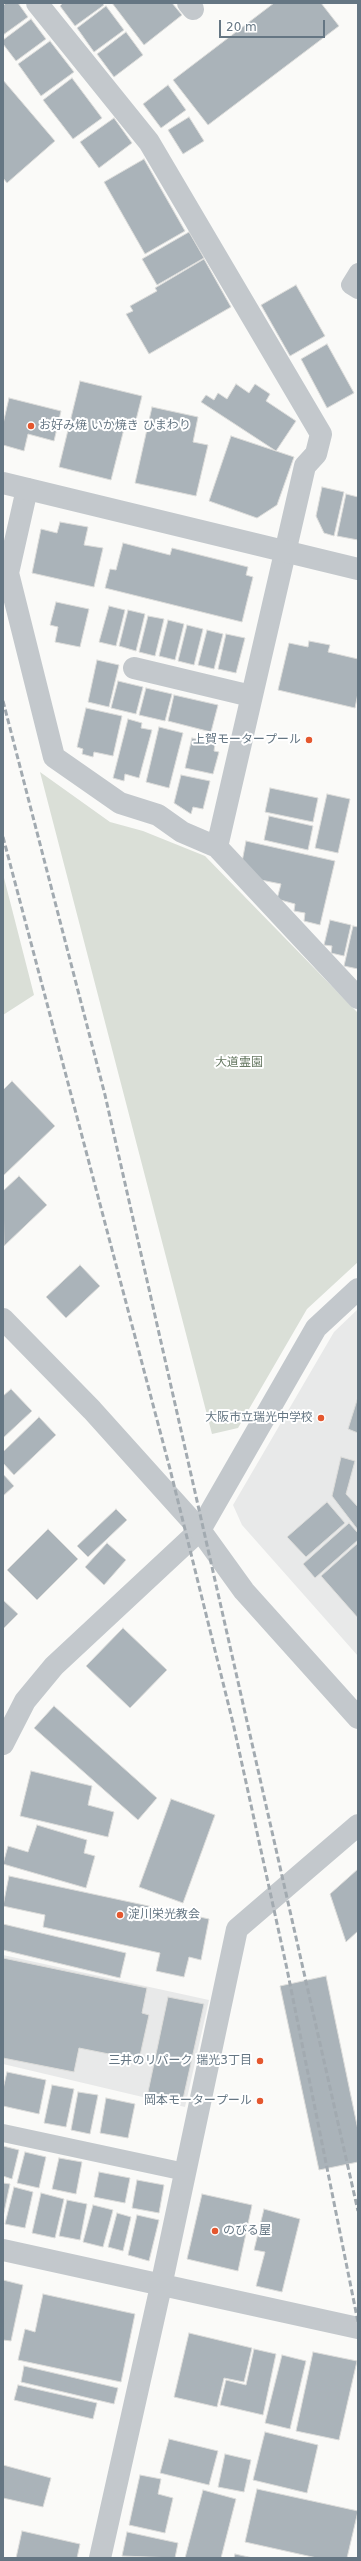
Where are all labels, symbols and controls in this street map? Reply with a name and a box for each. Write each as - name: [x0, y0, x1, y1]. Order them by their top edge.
- scale bar: [221, 12, 327, 38]
- text: 20 m: [226, 20, 257, 34]
- place label: お好み焼 いか焼き ひまわり: [39, 419, 191, 433]
- marker: お好み焼 いか焼き ひまわり: [26, 421, 36, 431]
- place label: 上賀モータープール: [193, 733, 301, 747]
- marker: 上賀モータープール: [304, 735, 314, 745]
- park label: 大道霊園: [215, 1056, 263, 1070]
- place label: 大阪市立瑞光中学校: [205, 1411, 313, 1425]
- marker: 大阪市立瑞光中学校: [316, 1413, 326, 1423]
- place label: 淀川栄光教会: [128, 1908, 200, 1922]
- marker: 淀川栄光教会: [115, 1910, 125, 1920]
- place label: 三井のリパーク 瑞光3丁目: [109, 2054, 252, 2068]
- marker: 三井のリパーク 瑞光3丁目: [255, 2056, 265, 2066]
- place label: 岡本モータープール: [144, 2094, 252, 2108]
- marker: 岡本モータープール: [255, 2096, 265, 2106]
- place label: のびる屋: [223, 2224, 271, 2238]
- marker: のびる屋: [210, 2226, 220, 2236]

